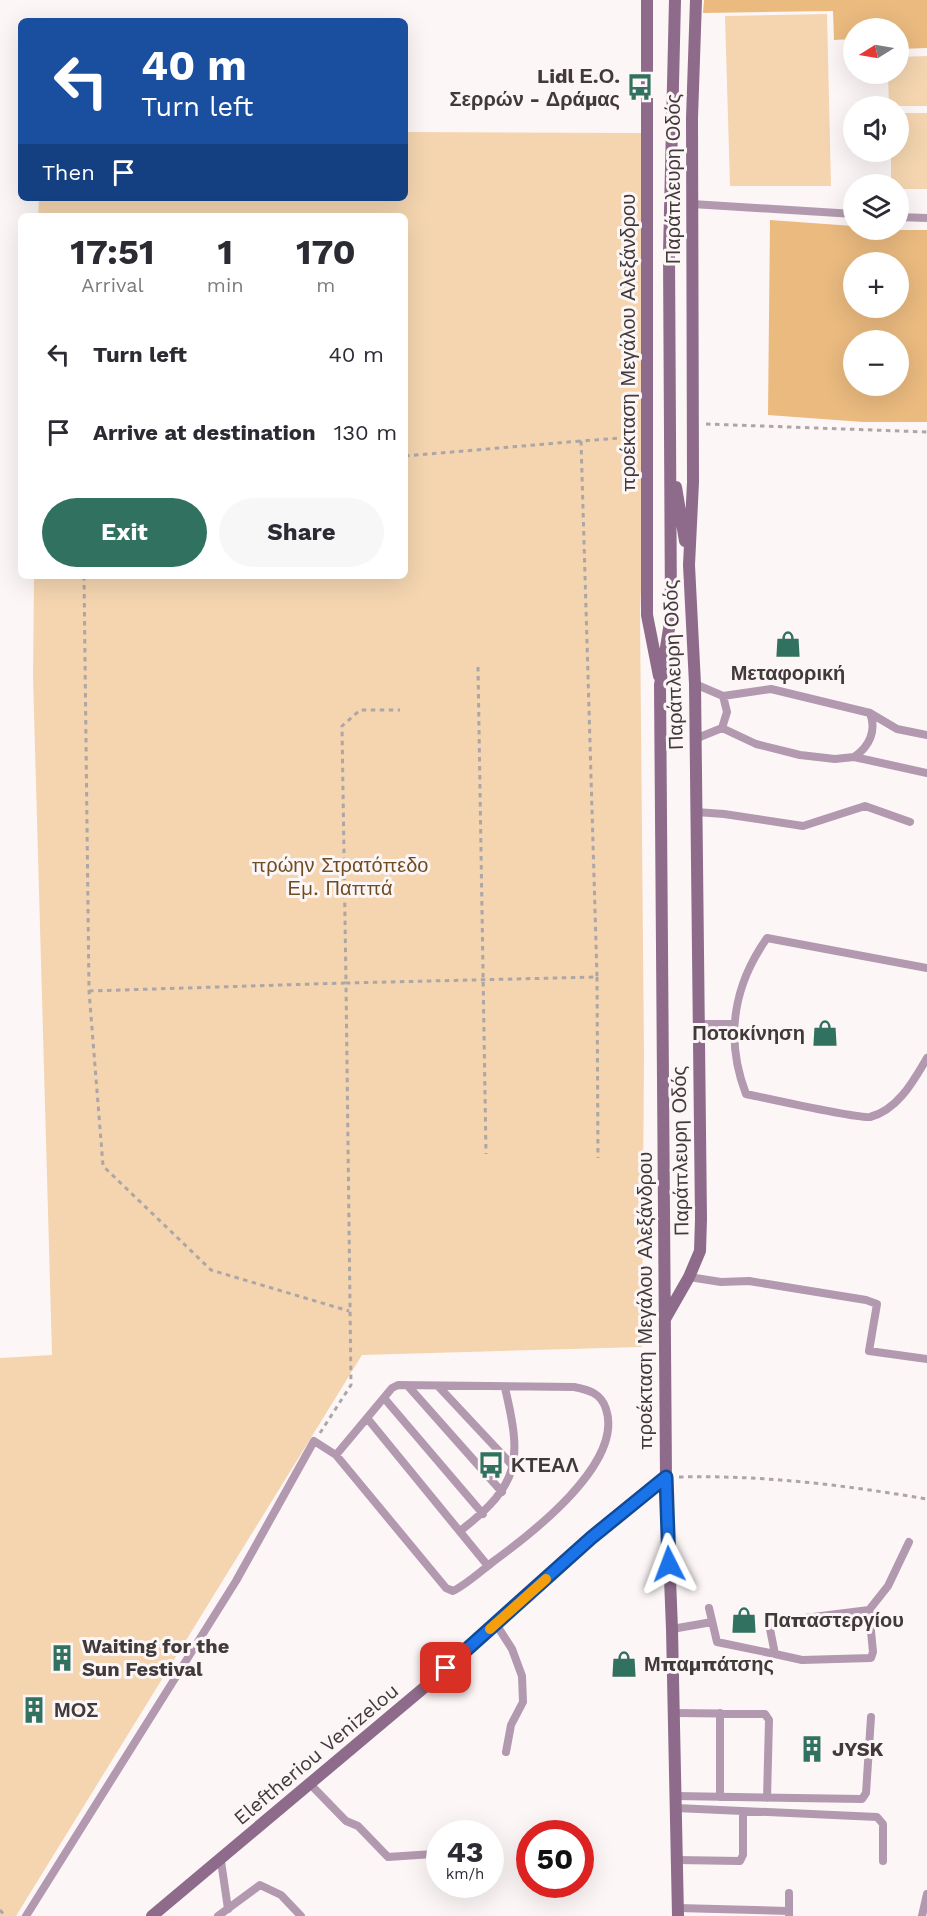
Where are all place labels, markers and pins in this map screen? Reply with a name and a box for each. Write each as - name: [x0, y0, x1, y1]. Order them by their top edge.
- place label: Lidl Ε.Ο. Σερρών - Δράμας: [450, 64, 620, 111]
- bus stop icon: Lidl Ε.Ο. Σερρών - Δράμας: [625, 72, 655, 102]
- shop icon: Μεταφορική: [773, 629, 803, 659]
- place label: Μεταφορική: [731, 661, 845, 685]
- shop icon: Ποτοκίνηση: [810, 1018, 840, 1048]
- place label: Ποτοκίνηση: [692, 1021, 805, 1045]
- bus stop icon: ΚΤΕΑΛ: [476, 1450, 506, 1480]
- place label: ΚΤΕΑΛ: [511, 1453, 579, 1477]
- shop icon: Παπαστεργίου: [729, 1605, 759, 1635]
- place label: Παπαστεργίου: [764, 1608, 904, 1632]
- place label: Waiting for the Sun Festival: [82, 1634, 229, 1681]
- pin: [420, 1642, 471, 1693]
- building icon: Waiting for the Sun Festival: [47, 1643, 77, 1673]
- shop icon: Μπαμπάτσης: [609, 1649, 639, 1679]
- place label: Μπαμπάτσης: [644, 1652, 774, 1676]
- building icon: ΜΟΣ: [19, 1695, 49, 1725]
- place label: ΜΟΣ: [54, 1698, 98, 1722]
- building icon: JYSK: [797, 1734, 827, 1764]
- place label: JYSK: [832, 1737, 884, 1761]

